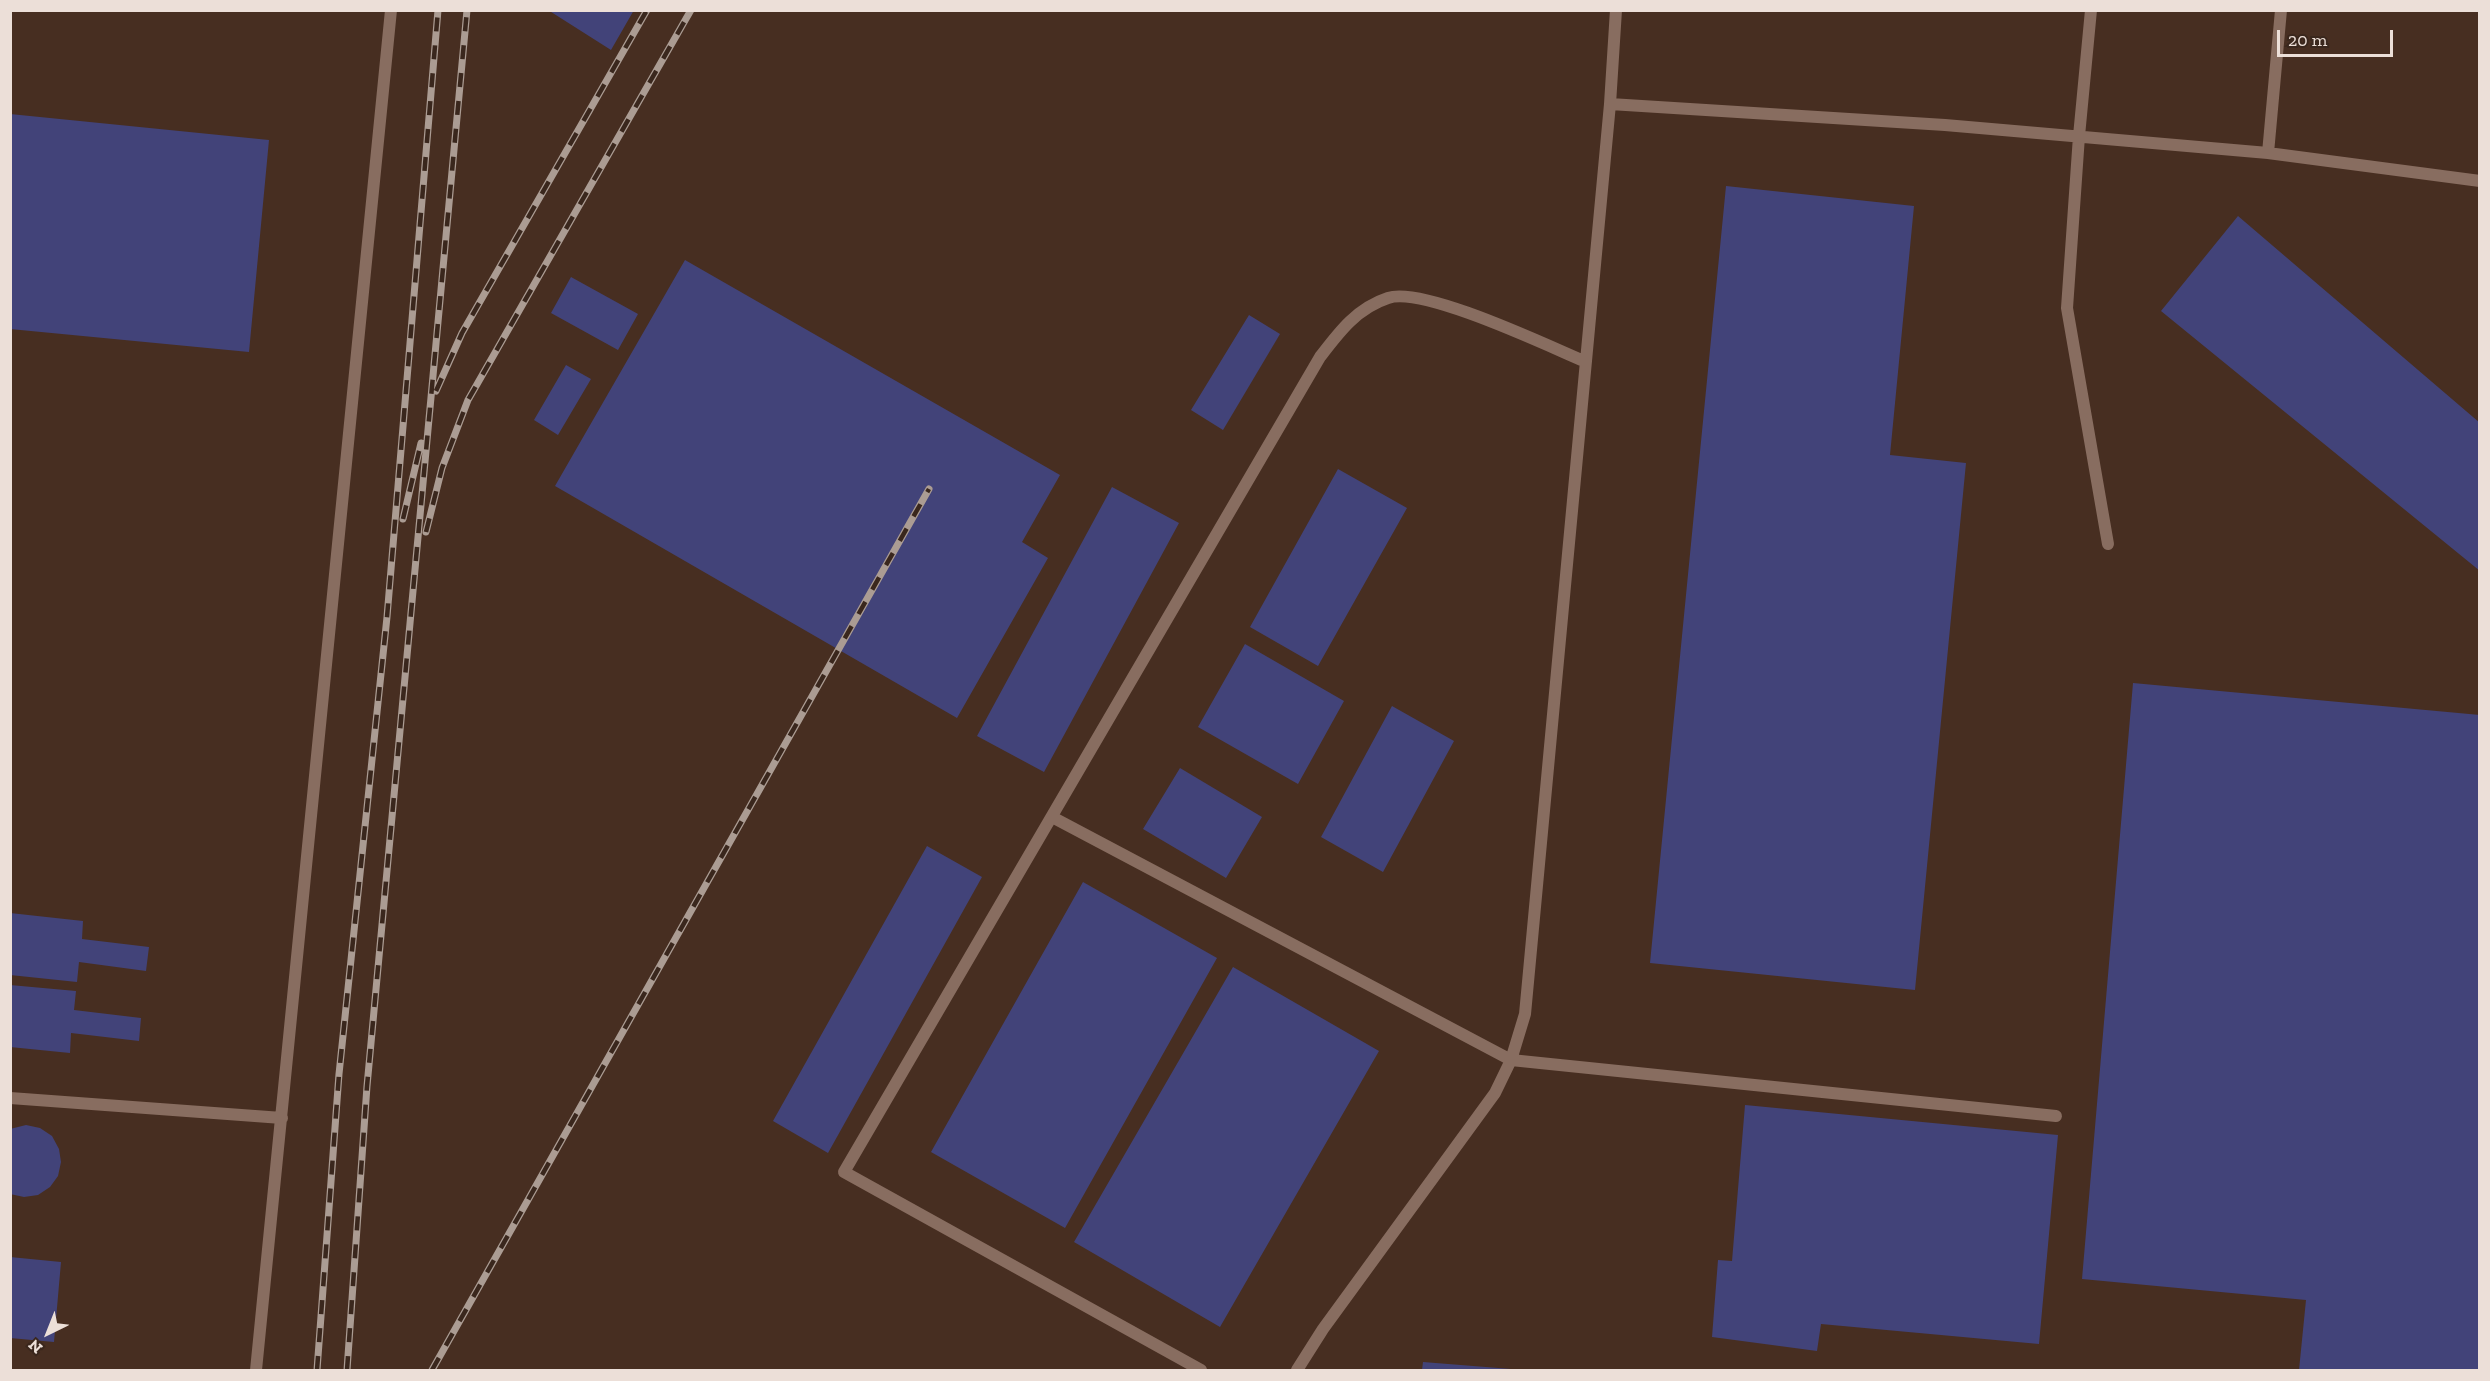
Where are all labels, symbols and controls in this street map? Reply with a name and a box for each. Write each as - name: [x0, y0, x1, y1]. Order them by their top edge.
- scale bar: [2280, 18, 2396, 56]
- text: 20 m: [2288, 29, 2327, 51]
- north arrow: [18, 1303, 78, 1363]
- text: N: [24, 1335, 46, 1358]

